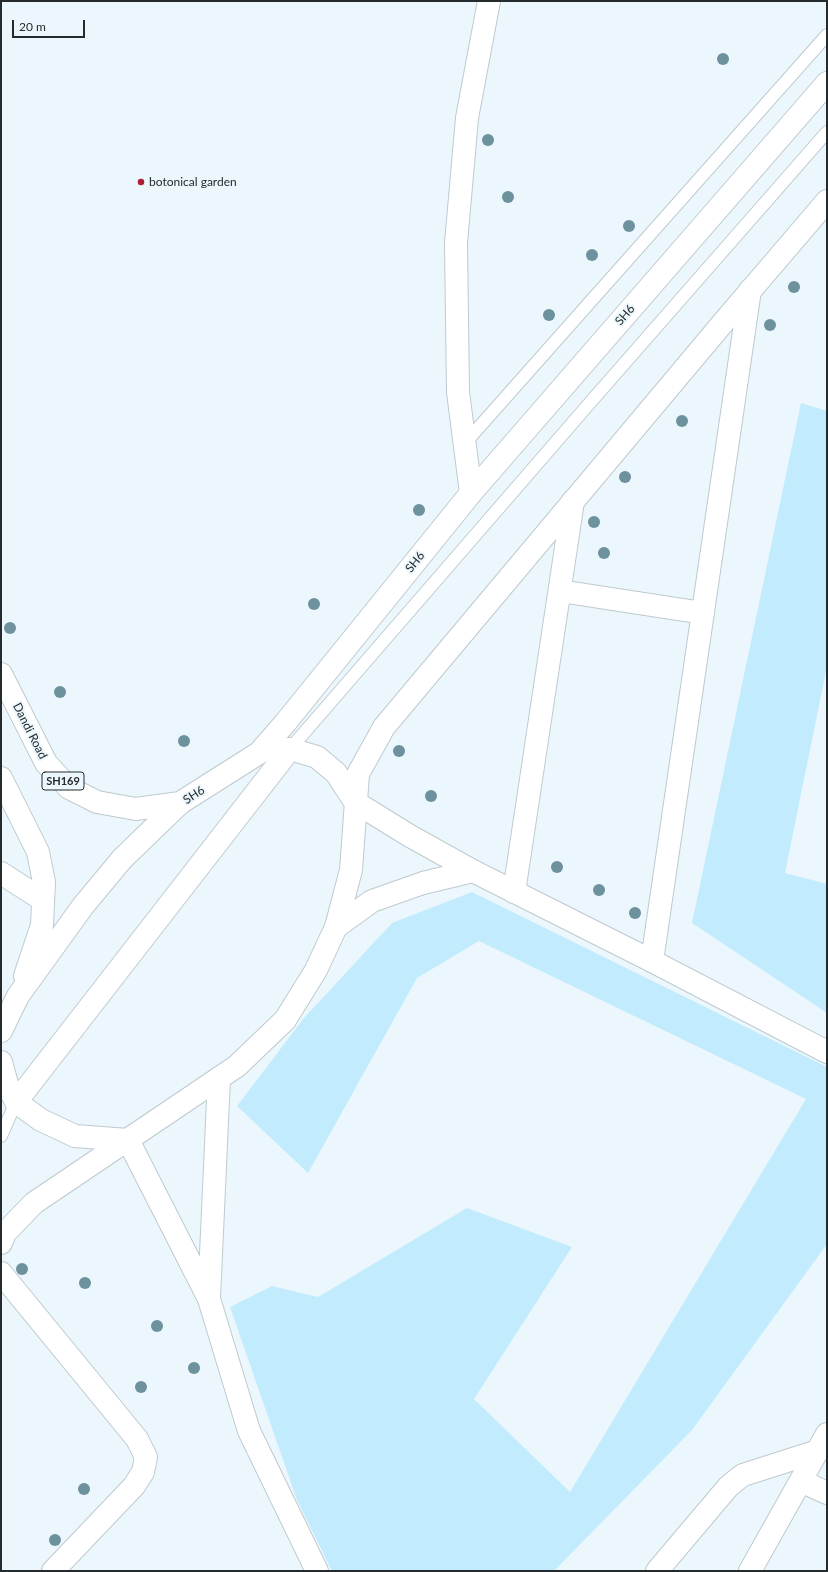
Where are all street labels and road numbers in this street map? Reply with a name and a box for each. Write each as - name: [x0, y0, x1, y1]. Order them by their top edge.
- street label: SH6: [612, 302, 638, 328]
- street label: SH6: [402, 549, 428, 575]
- street label: Dandi Road: [10, 701, 50, 761]
- road number: SH169: [42, 772, 84, 790]
- street label: SH6: [181, 783, 207, 807]

